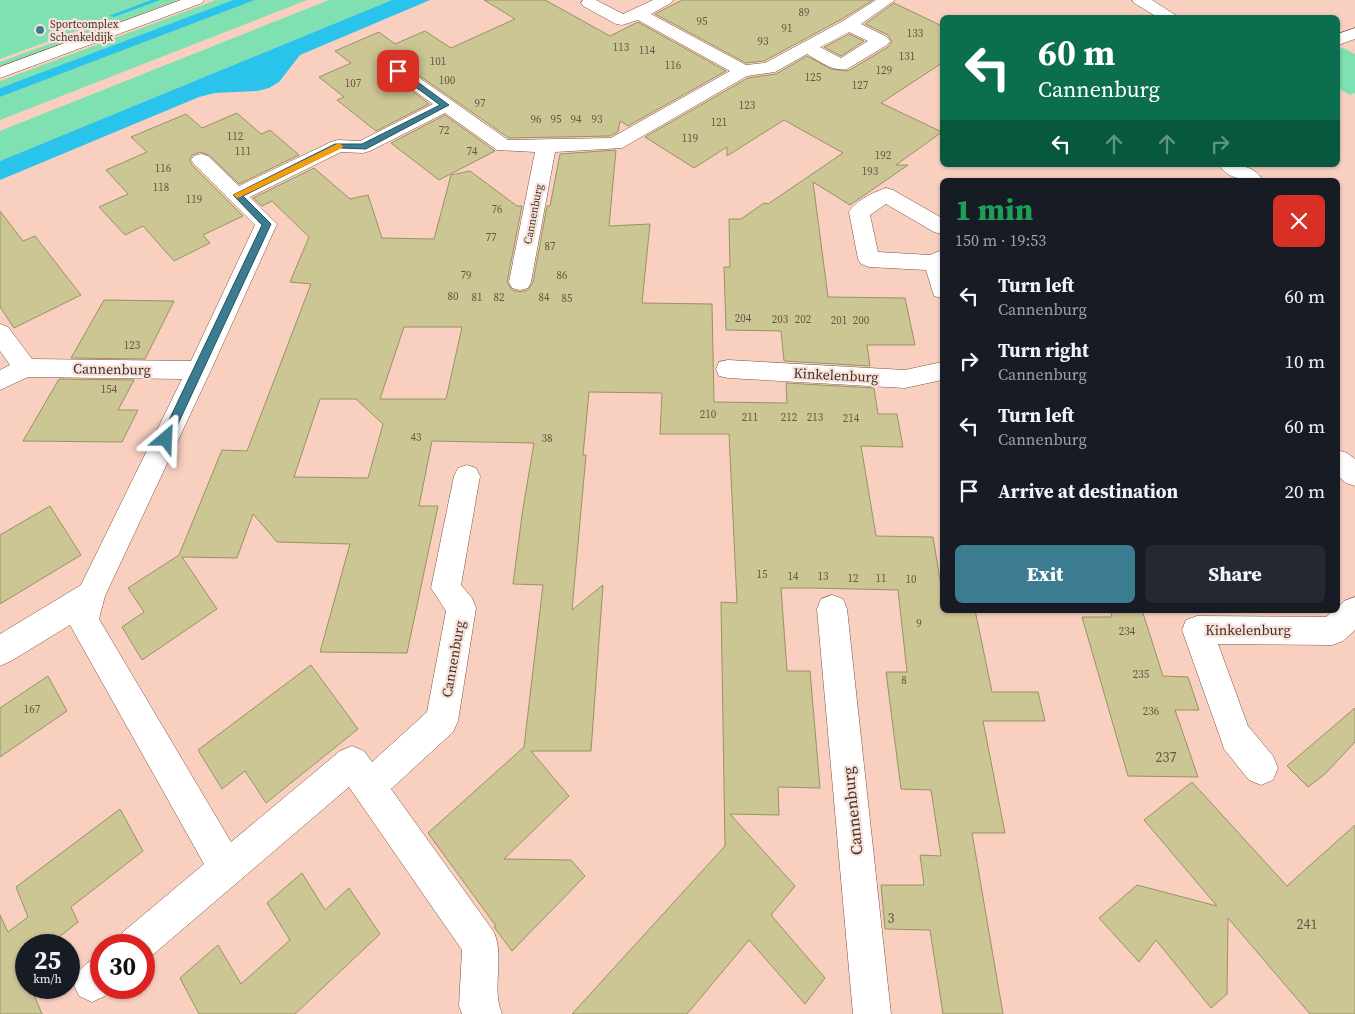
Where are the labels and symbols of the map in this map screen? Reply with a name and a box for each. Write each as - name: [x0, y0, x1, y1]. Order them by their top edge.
- house number: 89: [799, 5, 810, 20]
- house number: 95: [697, 14, 708, 29]
- place label: Sportcomplex Schenkeldijk: [50, 17, 119, 45]
- house number: 91: [782, 21, 793, 36]
- marker: Sportcomplex Schenkeldijk: [34, 24, 46, 36]
- house number: 133: [907, 26, 924, 41]
- house number: 93: [758, 34, 769, 49]
- house number: 113: [613, 40, 630, 55]
- house number: 114: [639, 43, 656, 58]
- house number: 131: [899, 49, 915, 64]
- pin: [377, 50, 419, 92]
- house number: 101: [430, 54, 446, 69]
- house number: 116: [665, 58, 682, 73]
- house number: 129: [876, 63, 892, 78]
- house number: 125: [805, 70, 822, 85]
- house number: 100: [439, 73, 456, 88]
- house number: 107: [345, 76, 362, 91]
- house number: 127: [852, 78, 869, 93]
- house number: 97: [475, 96, 486, 111]
- house number: 123: [739, 98, 756, 113]
- house number: 96: [531, 112, 542, 127]
- house number: 95: [551, 112, 562, 127]
- house number: 94: [571, 112, 582, 127]
- house number: 93: [592, 112, 603, 127]
- house number: 121: [711, 115, 727, 130]
- house number: 72: [439, 123, 450, 138]
- house number: 112: [227, 129, 244, 144]
- house number: 119: [682, 131, 698, 146]
- house number: 111: [235, 144, 251, 159]
- house number: 74: [467, 144, 478, 159]
- house number: 192: [875, 148, 892, 163]
- house number: 116: [155, 161, 172, 176]
- house number: 193: [862, 164, 879, 179]
- house number: 118: [153, 180, 169, 195]
- street label: Cannenburg: [520, 182, 547, 245]
- house number: 119: [186, 192, 202, 207]
- house number: 76: [492, 202, 503, 217]
- house number: 77: [486, 230, 497, 245]
- house number: 87: [545, 239, 556, 254]
- house number: 79: [461, 268, 472, 283]
- house number: 86: [557, 268, 568, 283]
- house number: 80: [448, 289, 459, 304]
- house number: 81: [472, 290, 483, 305]
- house number: 82: [494, 290, 505, 305]
- house number: 84: [539, 290, 550, 305]
- house number: 85: [562, 291, 573, 306]
- house number: 204: [735, 311, 752, 326]
- house number: 203: [772, 312, 789, 327]
- house number: 202: [795, 312, 812, 327]
- house number: 201: [831, 313, 847, 328]
- house number: 200: [853, 313, 870, 328]
- house number: 123: [124, 338, 141, 353]
- street label: Cannenburg: [73, 358, 151, 380]
- street label: Kinkelenburg: [793, 363, 879, 387]
- house number: 154: [101, 382, 118, 397]
- house number: 210: [700, 407, 717, 422]
- house number: 211: [742, 410, 758, 425]
- house number: 212: [781, 410, 798, 425]
- house number: 213: [807, 410, 824, 425]
- house number: 214: [843, 411, 860, 426]
- position arrow: [139, 412, 191, 464]
- house number: 43: [411, 430, 422, 445]
- house number: 38: [542, 431, 553, 446]
- house number: 15: [757, 567, 768, 582]
- house number: 14: [788, 569, 799, 584]
- house number: 13: [818, 569, 829, 584]
- house number: 12: [848, 571, 859, 586]
- house number: 11: [876, 571, 887, 586]
- house number: 10: [906, 572, 917, 587]
- house number: 9: [916, 616, 922, 631]
- street label: Cannenburg: [436, 619, 470, 699]
- street label: Kinkelenburg: [1205, 620, 1291, 640]
- house number: 234: [1119, 624, 1136, 639]
- house number: 235: [1133, 667, 1150, 682]
- house number: 8: [901, 673, 907, 688]
- house number: 167: [24, 702, 41, 717]
- house number: 236: [1143, 704, 1160, 719]
- house number: 237: [1156, 747, 1177, 767]
- street label: Cannenburg: [836, 766, 868, 856]
- house number: 3: [888, 908, 895, 928]
- house number: 241: [1297, 914, 1318, 934]
- speed limit sign: 30: [90, 934, 155, 999]

